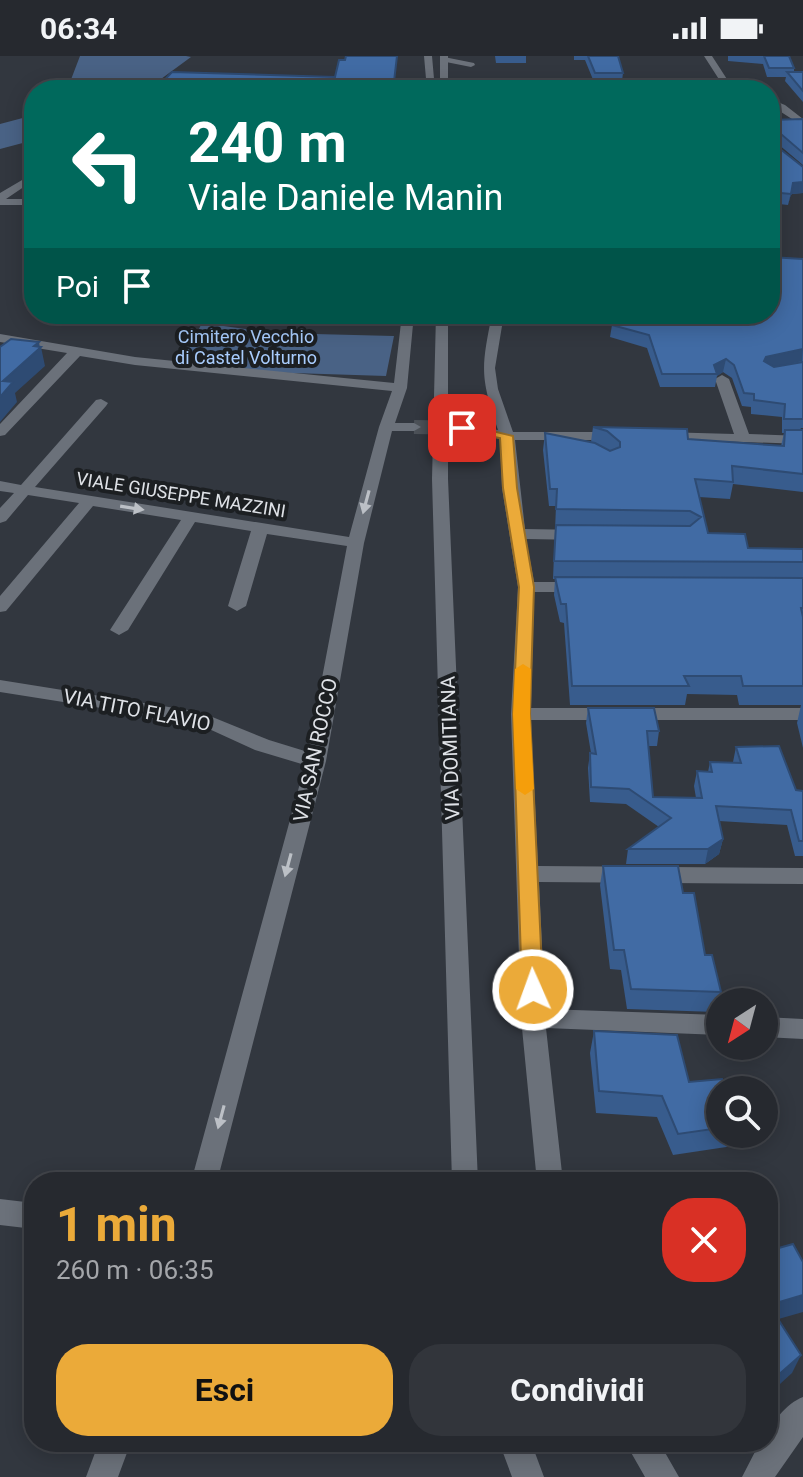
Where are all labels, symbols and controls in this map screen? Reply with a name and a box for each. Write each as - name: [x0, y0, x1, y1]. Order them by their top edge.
- text: 06:34: [40, 11, 117, 46]
- text: 240 m: [188, 110, 347, 176]
- icon: left: [56, 112, 160, 216]
- text: Viale Daniele Manin: [188, 177, 503, 219]
- icon: arrive: [115, 264, 159, 308]
- text: Poi: [56, 269, 99, 304]
- park label: Cimitero Vecchio di Castel Volturno: [175, 326, 317, 368]
- pin: [428, 394, 496, 462]
- icon: arrive: [440, 406, 484, 450]
- street label: VIALE GIUSEPPE MAZZINI: [75, 468, 287, 521]
- one-way arrow: [360, 490, 372, 515]
- one-way arrow: [120, 503, 145, 515]
- street label: VIA SAN ROCCO: [288, 676, 342, 824]
- street label: VIA DOMITIANA: [435, 676, 465, 820]
- street label: VIA TITO FLAVIO: [61, 684, 213, 736]
- one-way arrow: [282, 853, 294, 878]
- position arrow: [491, 948, 575, 1032]
- north arrow: [706, 988, 778, 1060]
- map controls: [706, 988, 778, 1148]
- button: search: [706, 1076, 778, 1148]
- one-way arrow: [215, 1104, 227, 1129]
- text: 1 min: [56, 1196, 177, 1253]
- button: close: [662, 1198, 746, 1282]
- text: 260 m · 06:35: [56, 1255, 214, 1285]
- button: Esci: [56, 1344, 393, 1436]
- button: Condividi: [409, 1344, 746, 1436]

